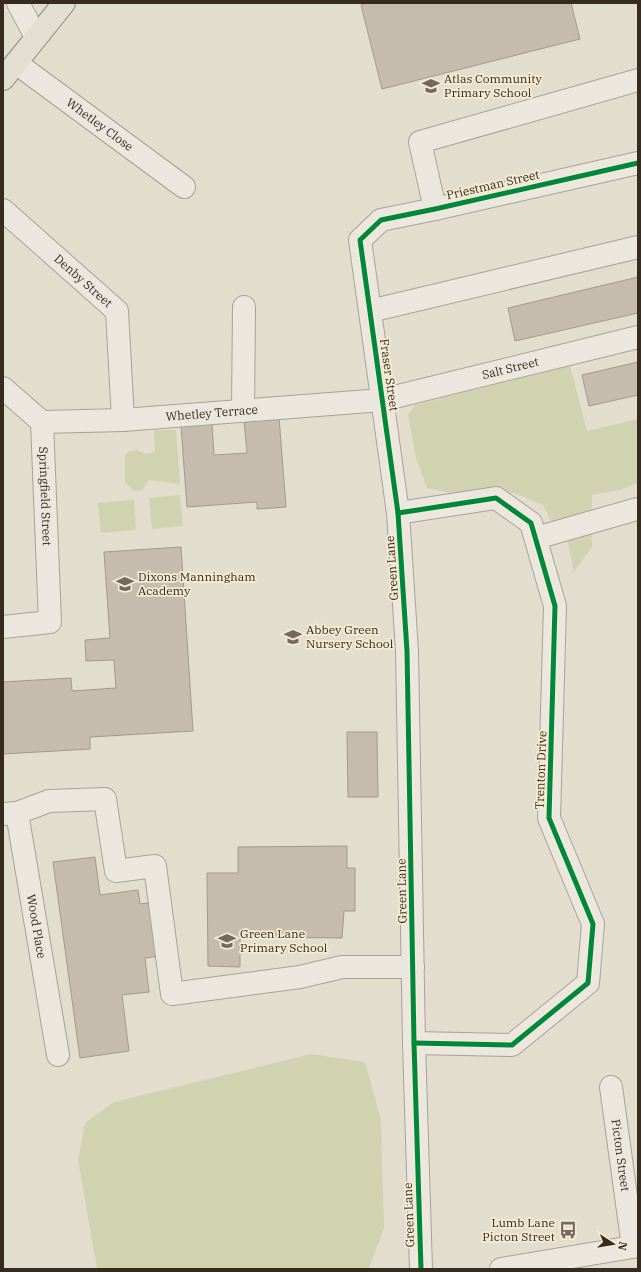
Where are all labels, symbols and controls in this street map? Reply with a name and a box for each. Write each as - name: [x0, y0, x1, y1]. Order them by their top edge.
- place label: Atlas Community Primary School: [444, 71, 543, 100]
- school or university icon: Atlas Community Primary School: [421, 76, 441, 96]
- street label: Whetley Close: [64, 95, 136, 154]
- street label: Priestman Street: [445, 167, 541, 203]
- street label: Denby Street: [51, 251, 116, 310]
- street label: Fraser Street: [377, 338, 402, 412]
- street label: Salt Street: [480, 354, 540, 382]
- street label: Whetley Terrace: [165, 402, 258, 424]
- street label: Springfield Street: [36, 446, 55, 546]
- street label: Green Lane: [382, 535, 401, 601]
- place label: Dixons Manningham Academy: [138, 569, 256, 598]
- school or university icon: Dixons Manningham Academy: [115, 574, 135, 594]
- place label: Abbey Green Nursery School: [306, 622, 394, 651]
- school or university icon: Abbey Green Nursery School: [283, 627, 303, 647]
- street label: Trenton Drive: [532, 730, 549, 810]
- street label: Green Lane: [393, 858, 410, 924]
- street label: Wood Place: [24, 893, 50, 960]
- place label: Green Lane Primary School: [240, 926, 328, 955]
- school or university icon: Green Lane Primary School: [217, 931, 237, 951]
- street label: Picton Street: [609, 1118, 633, 1192]
- street label: Green Lane: [400, 1182, 417, 1248]
- place label: Lumb Lane Picton Street: [482, 1215, 555, 1244]
- bus stop icon: Lumb Lane Picton Street: [558, 1220, 578, 1240]
- north arrow: [593, 1224, 633, 1264]
- text: N: [615, 1240, 631, 1252]

